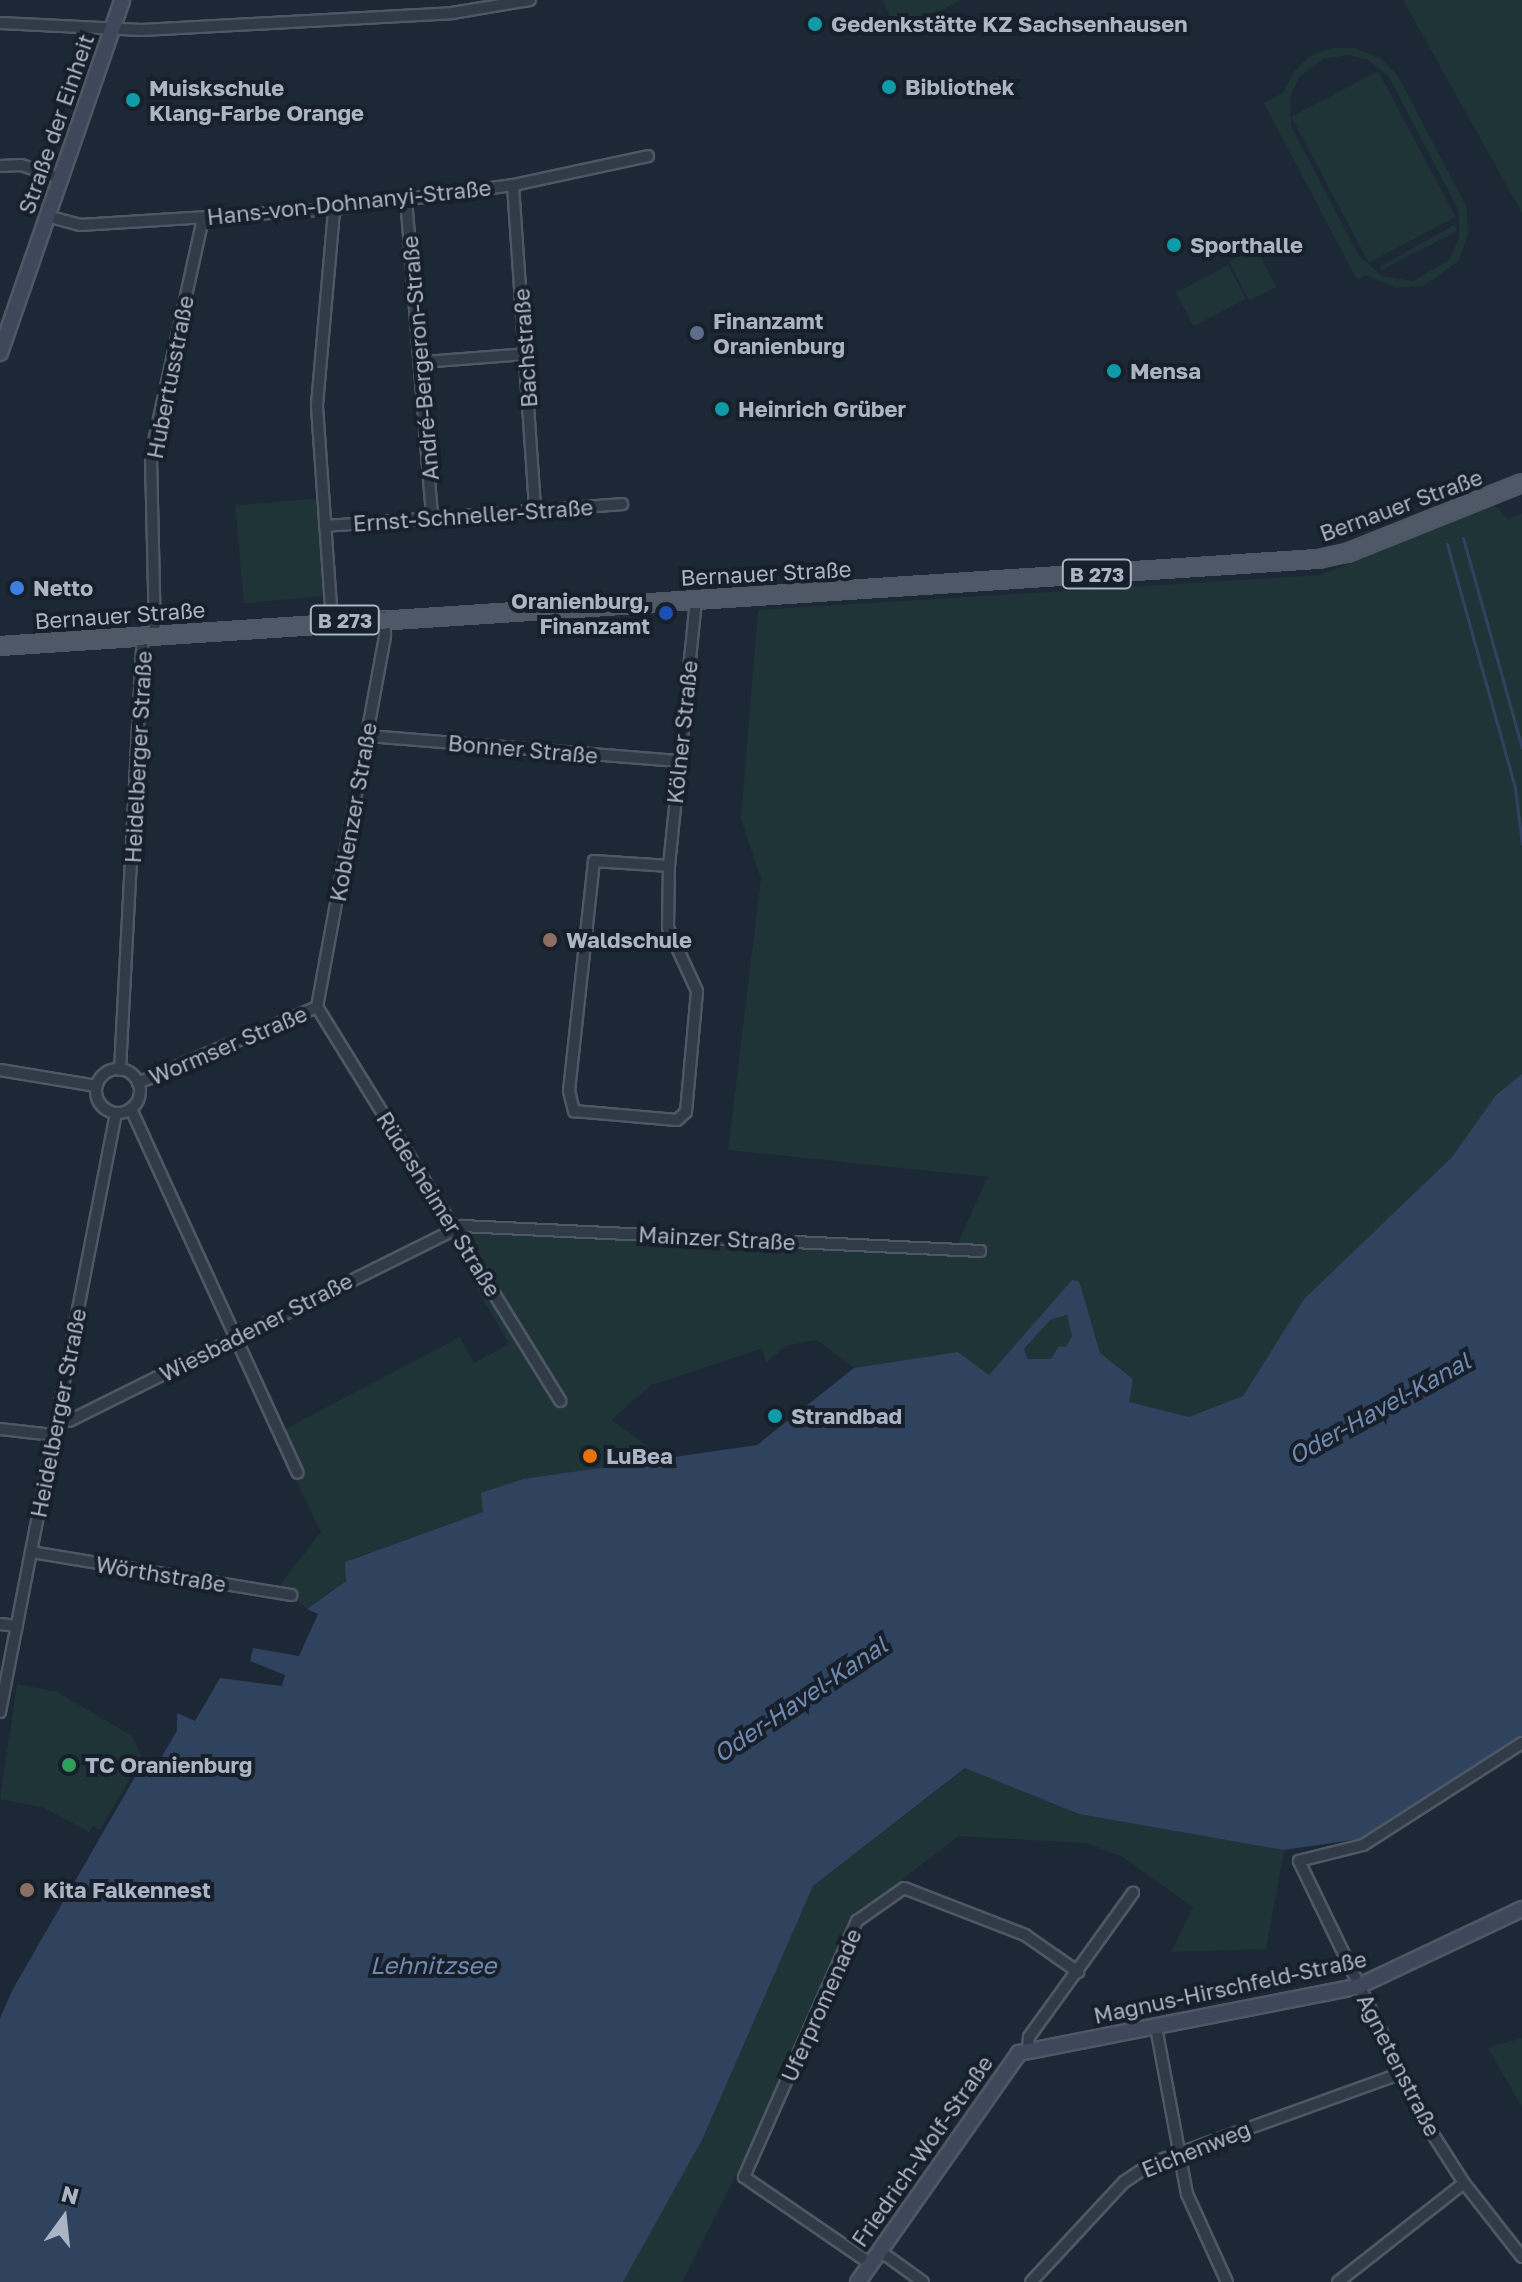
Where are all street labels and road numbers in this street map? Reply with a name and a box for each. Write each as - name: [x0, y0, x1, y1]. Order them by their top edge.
- street label: Straße der Einheit: [13, 31, 99, 217]
- street label: Hans-von-Dohnanyi-Straße: [206, 174, 492, 230]
- street label: André-Bergeron-Straße: [396, 235, 444, 481]
- street label: Bachstraße: [508, 287, 542, 409]
- street label: Hubertusstraße: [141, 293, 199, 461]
- street label: Bernauer Straße: [1316, 463, 1486, 547]
- street label: Ernst-Schneller-Straße: [352, 493, 594, 537]
- street label: Bernauer Straße: [680, 555, 852, 591]
- road number: B 273: [1061, 558, 1133, 590]
- street label: Bernauer Straße: [34, 596, 206, 634]
- road number: B 273: [309, 604, 381, 636]
- street label: Heidelberger Straße: [119, 650, 157, 864]
- street label: Kölner Straße: [661, 659, 703, 805]
- street label: Koblenzer Straße: [324, 720, 382, 904]
- street label: Bonner Straße: [447, 729, 599, 769]
- street label: Wormser Straße: [145, 1000, 311, 1090]
- street label: Rüdesheimer Straße: [371, 1107, 507, 1301]
- street label: Mainzer Straße: [638, 1221, 796, 1255]
- street label: Wiesbadener Straße: [155, 1267, 357, 1387]
- street label: Heidelberger Straße: [25, 1306, 91, 1520]
- street label: Wörthstraße: [94, 1551, 228, 1597]
- street label: Uferpromenade: [775, 1924, 867, 2086]
- street label: Magnus-Hirschfeld-Straße: [1091, 1945, 1369, 2029]
- street label: Agnetenstraße: [1352, 1989, 1446, 2141]
- street label: Friedrich-Wolf-Straße: [846, 2050, 998, 2252]
- street label: Eichenweg: [1138, 2115, 1254, 2183]

